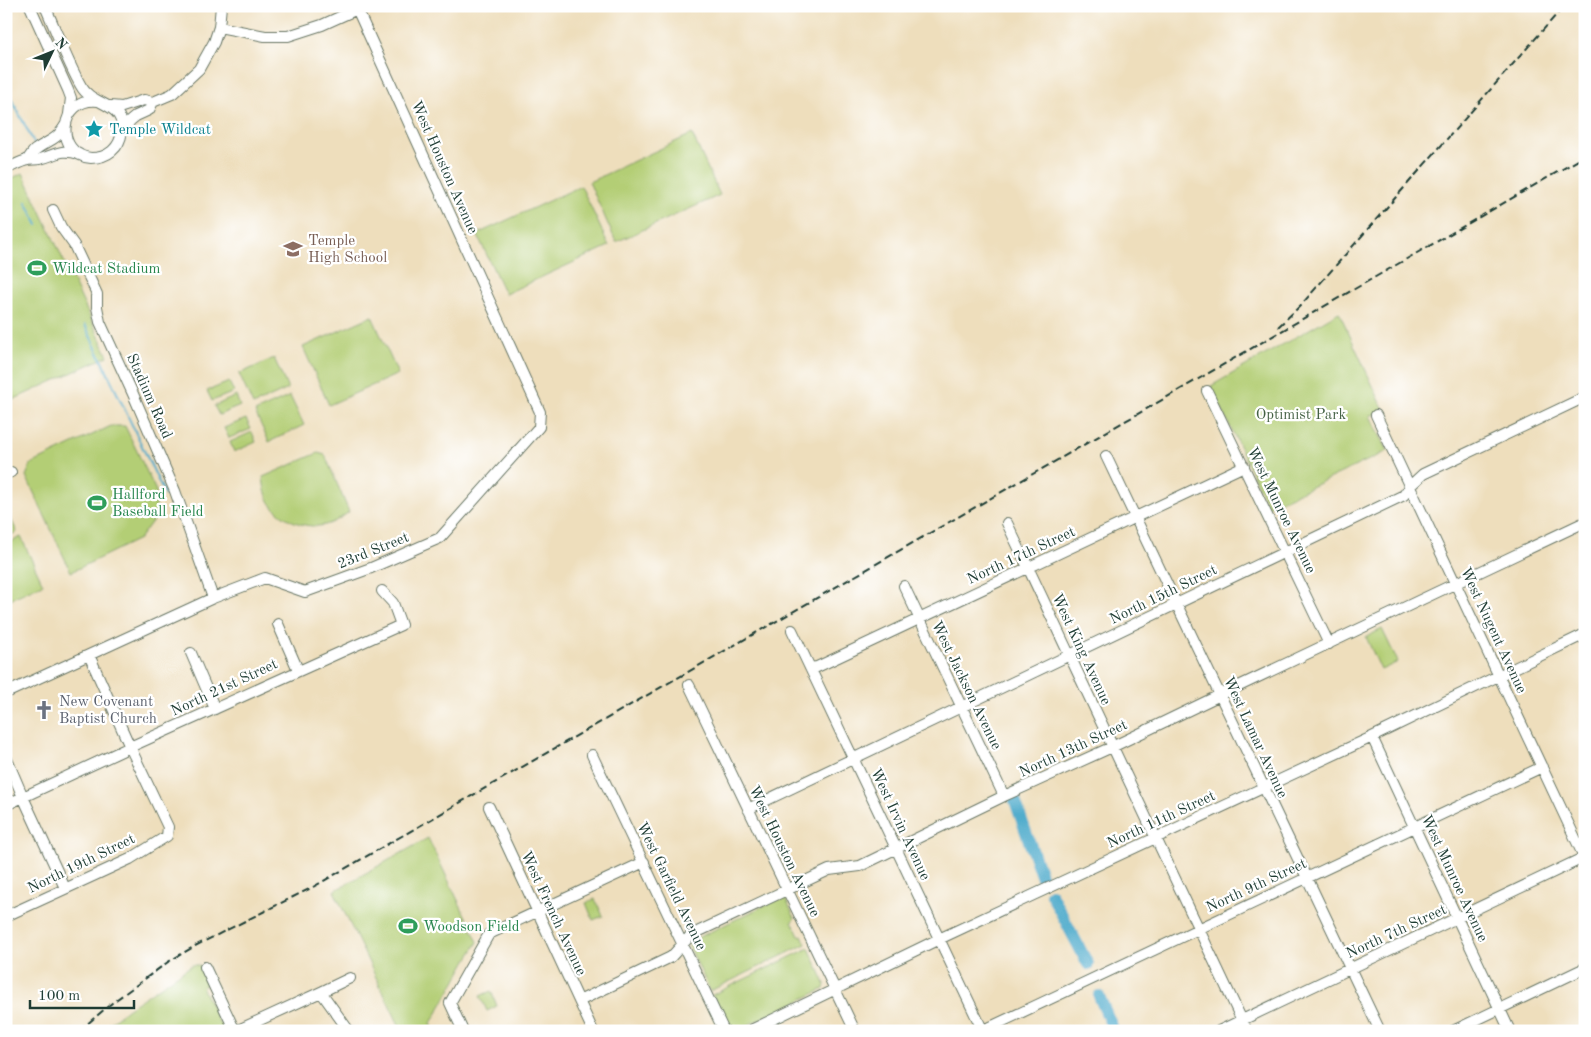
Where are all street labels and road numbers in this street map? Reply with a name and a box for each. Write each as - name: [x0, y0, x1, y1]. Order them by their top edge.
- street label: West Houston Avenue: [408, 99, 480, 236]
- street label: Stadium Road: [123, 352, 174, 442]
- street label: West Munroe Avenue: [1244, 445, 1318, 576]
- street label: North 17th Street: [965, 525, 1078, 588]
- street label: 23rd Street: [336, 530, 411, 572]
- street label: North 15th Street: [1108, 563, 1220, 628]
- street label: West Nugent Avenue: [1457, 565, 1528, 696]
- street label: West King Avenue: [1048, 592, 1113, 708]
- street label: West Jackson Avenue: [928, 619, 1003, 752]
- street label: North 21st Street: [169, 657, 280, 720]
- street label: West Lamar Avenue: [1220, 675, 1289, 801]
- street label: North 13th Street: [1017, 718, 1130, 781]
- street label: West Irvin Avenue: [867, 766, 932, 883]
- street label: West Houston Avenue: [745, 784, 822, 920]
- street label: North 11th Street: [1105, 789, 1218, 852]
- street label: West Munroe Avenue: [1418, 813, 1490, 945]
- street label: West Garfield Avenue: [633, 820, 708, 953]
- street label: North 19th Street: [26, 832, 138, 897]
- street label: West French Avenue: [517, 849, 588, 978]
- street label: North 9th Street: [1204, 857, 1309, 916]
- street label: North 7th Street: [1344, 903, 1449, 962]

